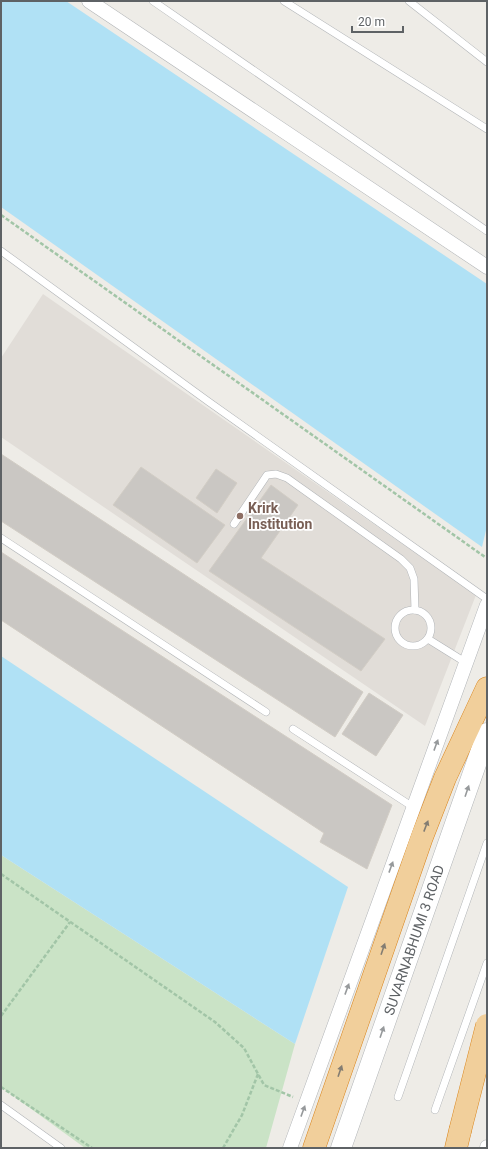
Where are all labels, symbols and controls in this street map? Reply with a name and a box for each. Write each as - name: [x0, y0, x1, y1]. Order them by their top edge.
- scale bar: [352, 8, 403, 34]
- text: 20 m: [358, 15, 385, 29]
- place label: Krirk Institution: [248, 500, 312, 532]
- marker: Krirk Institution: [235, 511, 245, 521]
- one-way arrow: [433, 738, 439, 750]
- one-way arrow: [464, 784, 470, 796]
- one-way arrow: [424, 819, 430, 831]
- one-way arrow: [389, 860, 395, 872]
- street label: SUVARNABHUMI 3 ROAD: [381, 863, 447, 1017]
- one-way arrow: [380, 942, 386, 954]
- one-way arrow: [344, 983, 350, 995]
- one-way arrow: [379, 1026, 385, 1038]
- one-way arrow: [338, 1065, 344, 1077]
- one-way arrow: [300, 1105, 306, 1117]

